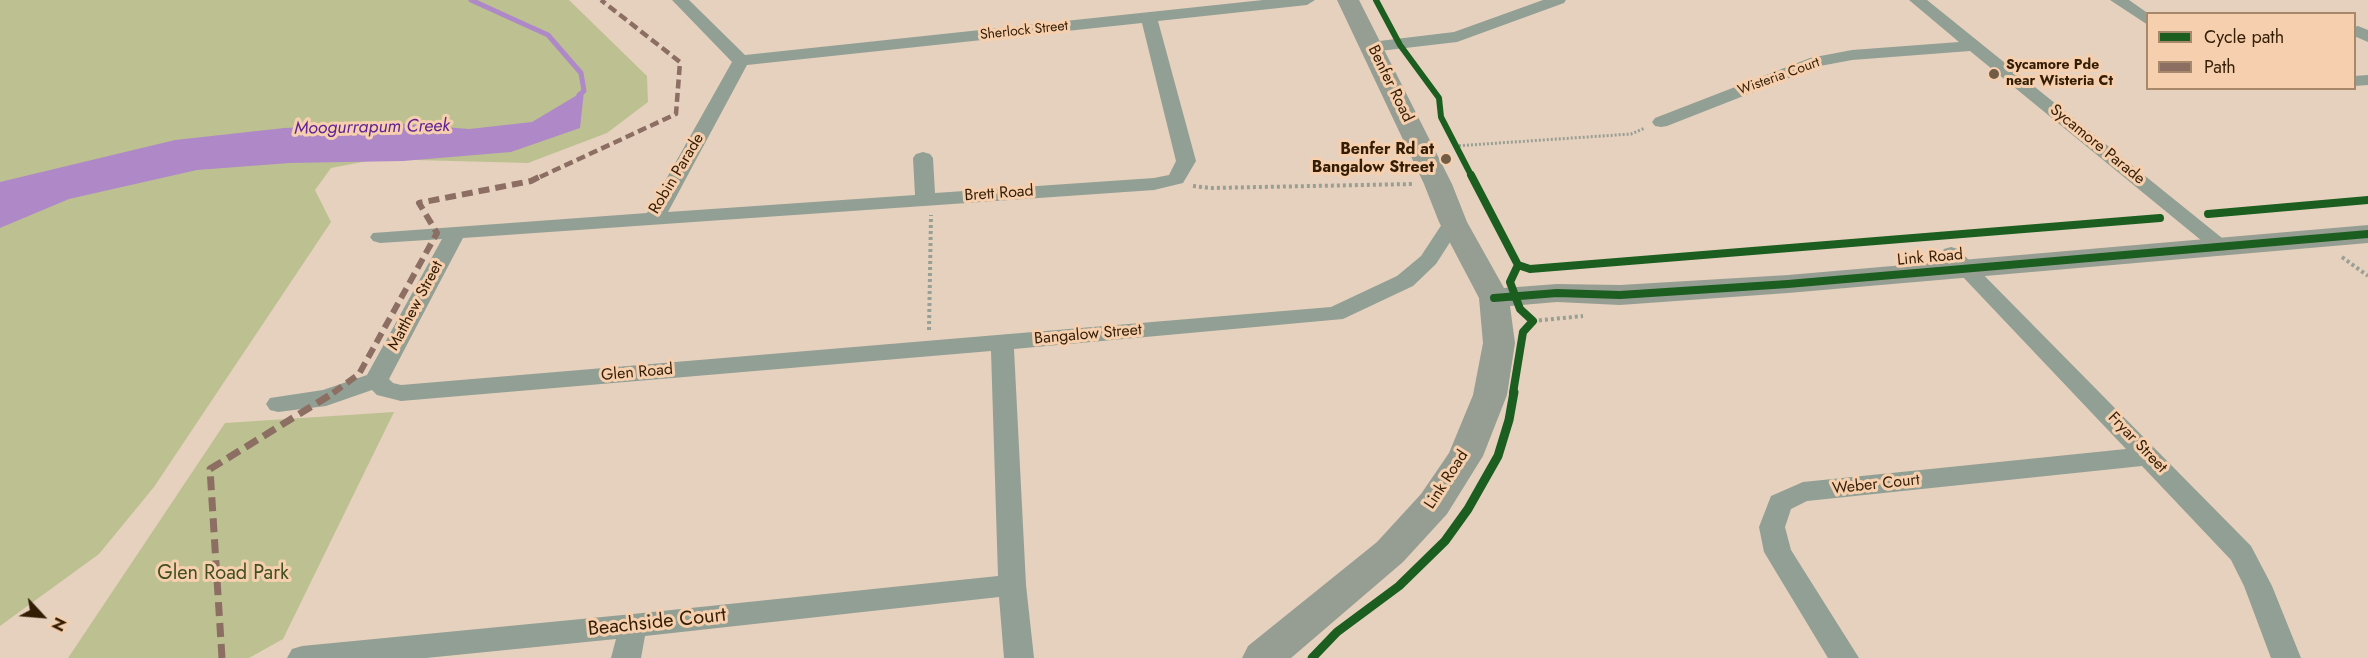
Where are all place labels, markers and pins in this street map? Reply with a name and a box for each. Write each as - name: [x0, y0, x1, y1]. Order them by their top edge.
- place label: Sycamore Pde near Wisteria Ct: [2006, 58, 2113, 90]
- marker: Sycamore Pde near Wisteria Ct: [1987, 67, 2001, 81]
- place label: Benfer Rd at Bangalow Street: [1312, 140, 1434, 178]
- marker: Benfer Rd at Bangalow Street: [1439, 152, 1453, 166]

